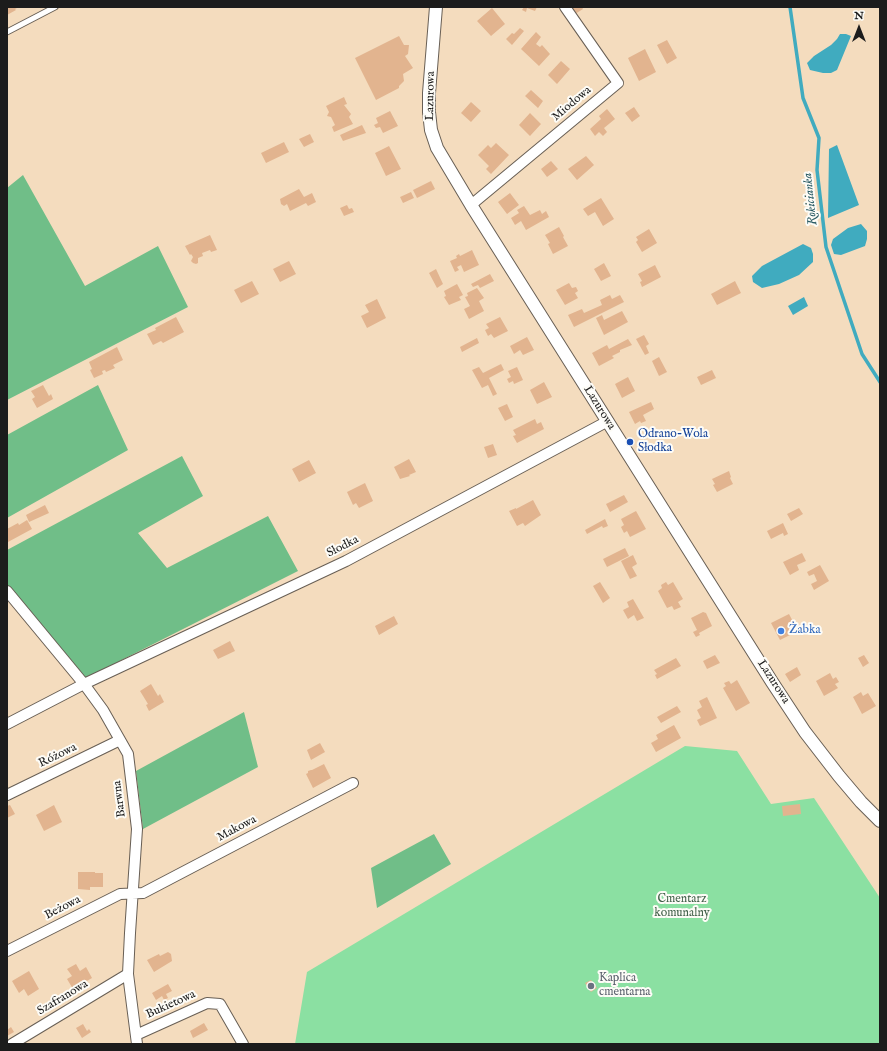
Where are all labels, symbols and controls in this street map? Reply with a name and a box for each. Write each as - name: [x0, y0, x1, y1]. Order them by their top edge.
- north arrow: [839, 8, 879, 48]
- text: N: [854, 9, 864, 23]
- street label: Lazurowa: [423, 71, 439, 121]
- street label: Miodowa: [549, 83, 595, 125]
- water label: Rokicianka: [800, 172, 822, 226]
- street label: Lazurowa: [580, 383, 618, 433]
- place label: Odrano-Wola Słodka: [638, 428, 708, 456]
- marker: Odrano-Wola Słodka: [625, 437, 635, 447]
- street label: Słodka: [325, 533, 361, 561]
- place label: Żabka: [789, 624, 821, 638]
- marker: Żabka: [776, 626, 786, 636]
- street label: Lazurowa: [754, 657, 792, 707]
- street label: Różowa: [37, 741, 79, 771]
- street label: Barwna: [111, 780, 129, 818]
- street label: Makowa: [215, 813, 259, 845]
- street label: Beżowa: [43, 893, 83, 923]
- park label: Cmentarz komunalny: [654, 893, 710, 921]
- place label: Kaplica cmentarna: [599, 972, 651, 1000]
- street label: Szafranowa: [35, 977, 91, 1019]
- marker: Kaplica cmentarna: [586, 981, 596, 991]
- street label: Bukietowa: [144, 988, 198, 1022]

